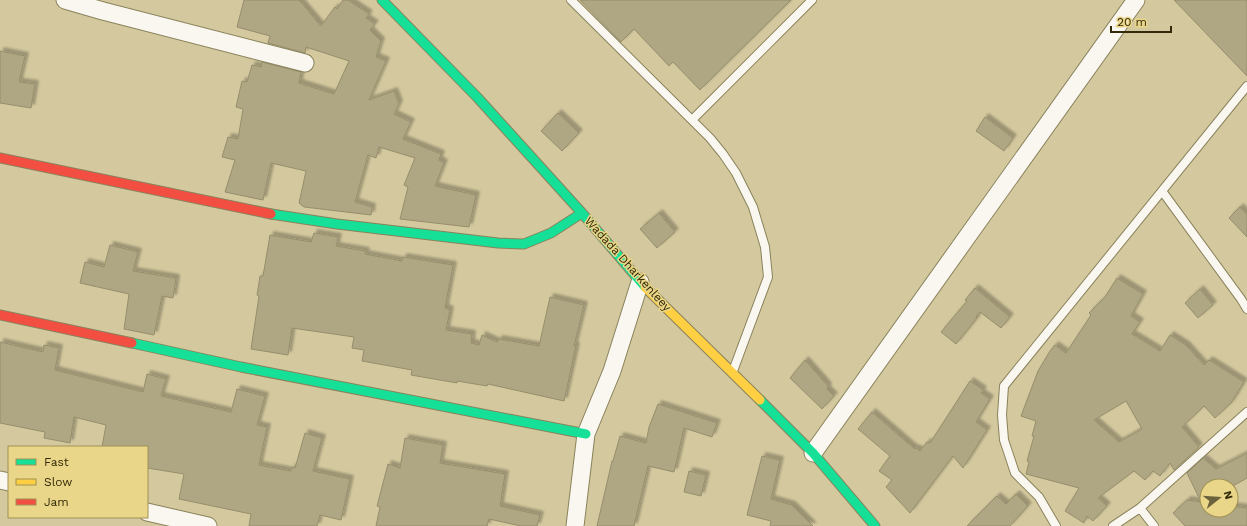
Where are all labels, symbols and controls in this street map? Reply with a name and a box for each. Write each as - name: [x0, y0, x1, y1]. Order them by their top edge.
- scale bar: [1111, 8, 1171, 34]
- text: 20 m: [1117, 15, 1147, 29]
- street label: Wadada Dharkenleey: [582, 214, 675, 315]
- legend: [8, 446, 148, 518]
- text: Fast: [44, 455, 69, 469]
- text: Slow: [44, 475, 72, 489]
- north arrow: [1199, 478, 1239, 518]
- text: N: [1221, 489, 1235, 501]
- text: Jam: [44, 495, 69, 509]

